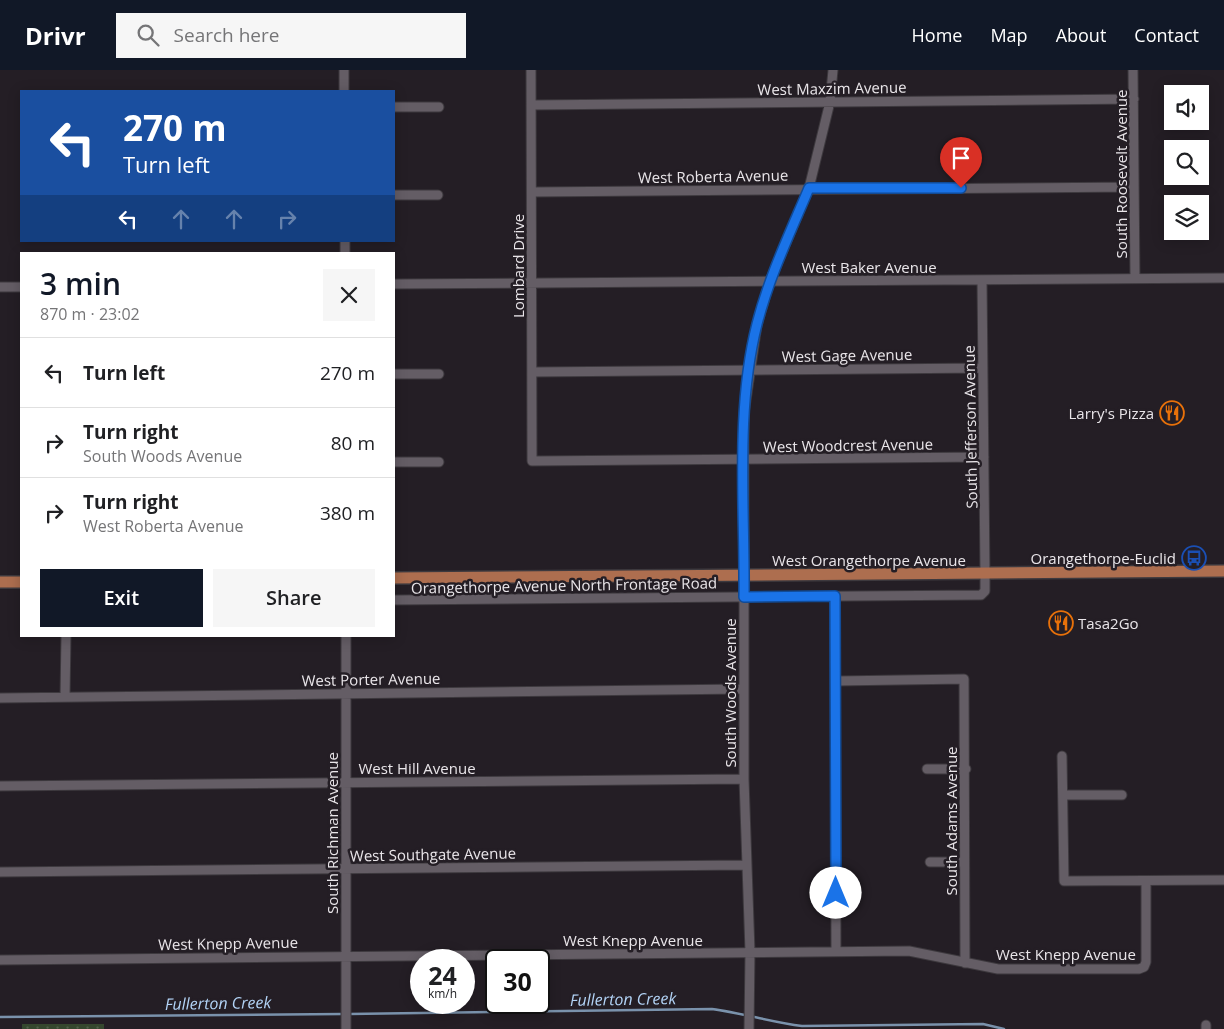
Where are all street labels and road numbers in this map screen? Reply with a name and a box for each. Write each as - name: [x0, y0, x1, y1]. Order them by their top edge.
- street label: West Maxzim Avenue: [757, 77, 907, 99]
- street label: South Roosevelt Avenue: [1111, 90, 1131, 258]
- street label: West Roberta Avenue: [638, 165, 788, 187]
- street label: Lombard Drive: [508, 214, 528, 318]
- street label: West Baker Avenue: [801, 257, 937, 277]
- street label: West Gage Avenue: [782, 344, 912, 366]
- street label: South Jefferson Avenue: [959, 345, 981, 509]
- street label: West Woodcrest Avenue: [763, 434, 933, 456]
- street label: West Orangethorpe Avenue: [772, 550, 966, 570]
- street label: Orangethorpe Avenue North Frontage Road: [411, 572, 717, 598]
- street label: South Woods Avenue: [720, 618, 740, 768]
- street label: West Porter Avenue: [301, 668, 441, 690]
- street label: South Adams Avenue: [941, 746, 961, 896]
- street label: South Richman Avenue: [322, 752, 342, 914]
- street label: West Hill Avenue: [358, 758, 476, 778]
- street label: West Southgate Avenue: [350, 843, 516, 865]
- street label: West Knepp Avenue: [563, 930, 703, 950]
- street label: West Knepp Avenue: [158, 932, 298, 954]
- street label: West Knepp Avenue: [996, 944, 1136, 964]

